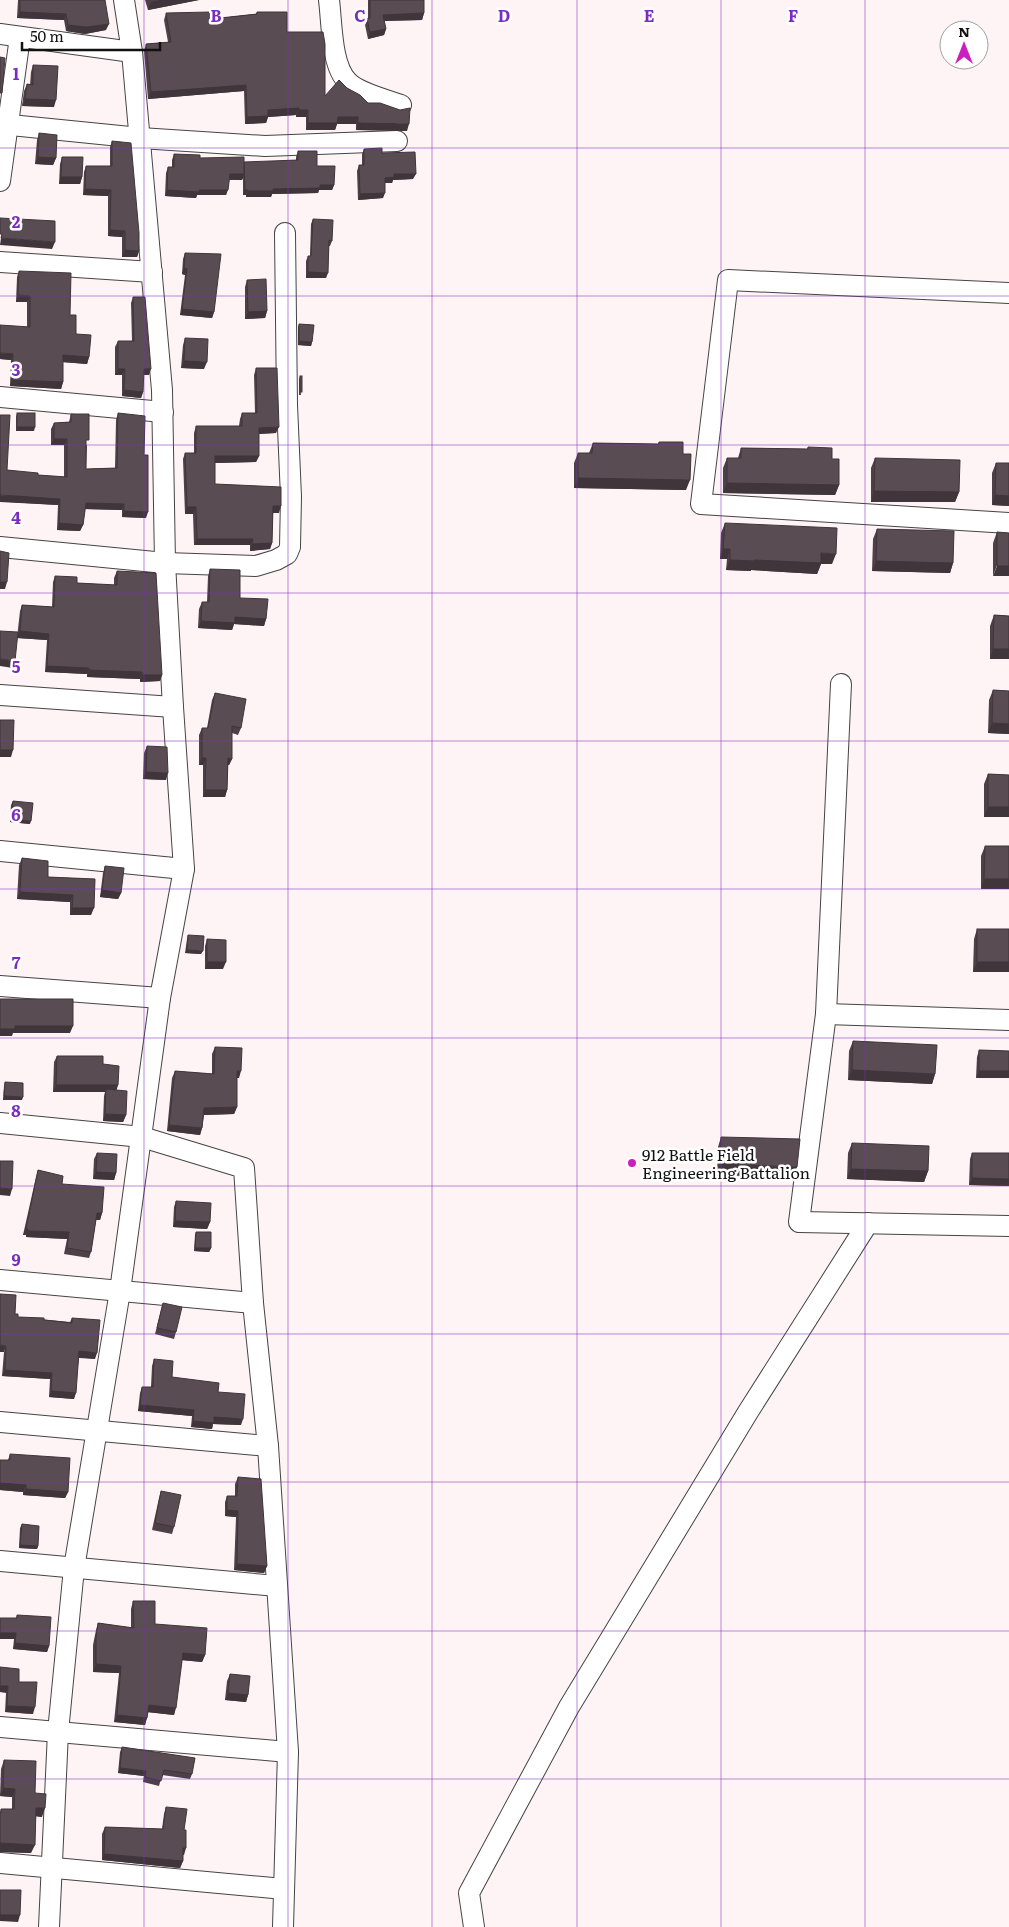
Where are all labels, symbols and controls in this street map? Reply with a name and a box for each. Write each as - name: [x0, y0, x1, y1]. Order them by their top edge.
- text: B: [210, 3, 222, 27]
- text: C: [354, 3, 366, 27]
- text: D: [498, 3, 510, 27]
- text: E: [644, 3, 655, 27]
- text: F: [788, 3, 798, 27]
- scale bar: [22, 20, 160, 52]
- north arrow: [939, 20, 989, 70]
- text: N: [958, 21, 970, 41]
- text: 50 m: [30, 24, 64, 47]
- text: 1: [13, 61, 20, 85]
- text: 2: [12, 209, 21, 233]
- text: 3: [12, 357, 21, 381]
- text: 4: [11, 505, 21, 529]
- text: 5: [12, 654, 21, 678]
- text: 6: [11, 802, 21, 826]
- text: 7: [12, 950, 21, 974]
- text: 8: [11, 1098, 21, 1122]
- place label: 912 Battle Field Engineering Battalion: [642, 1142, 811, 1184]
- marker: 912 Battle Field Engineering Battalion: [626, 1157, 638, 1169]
- text: 9: [11, 1247, 21, 1271]

